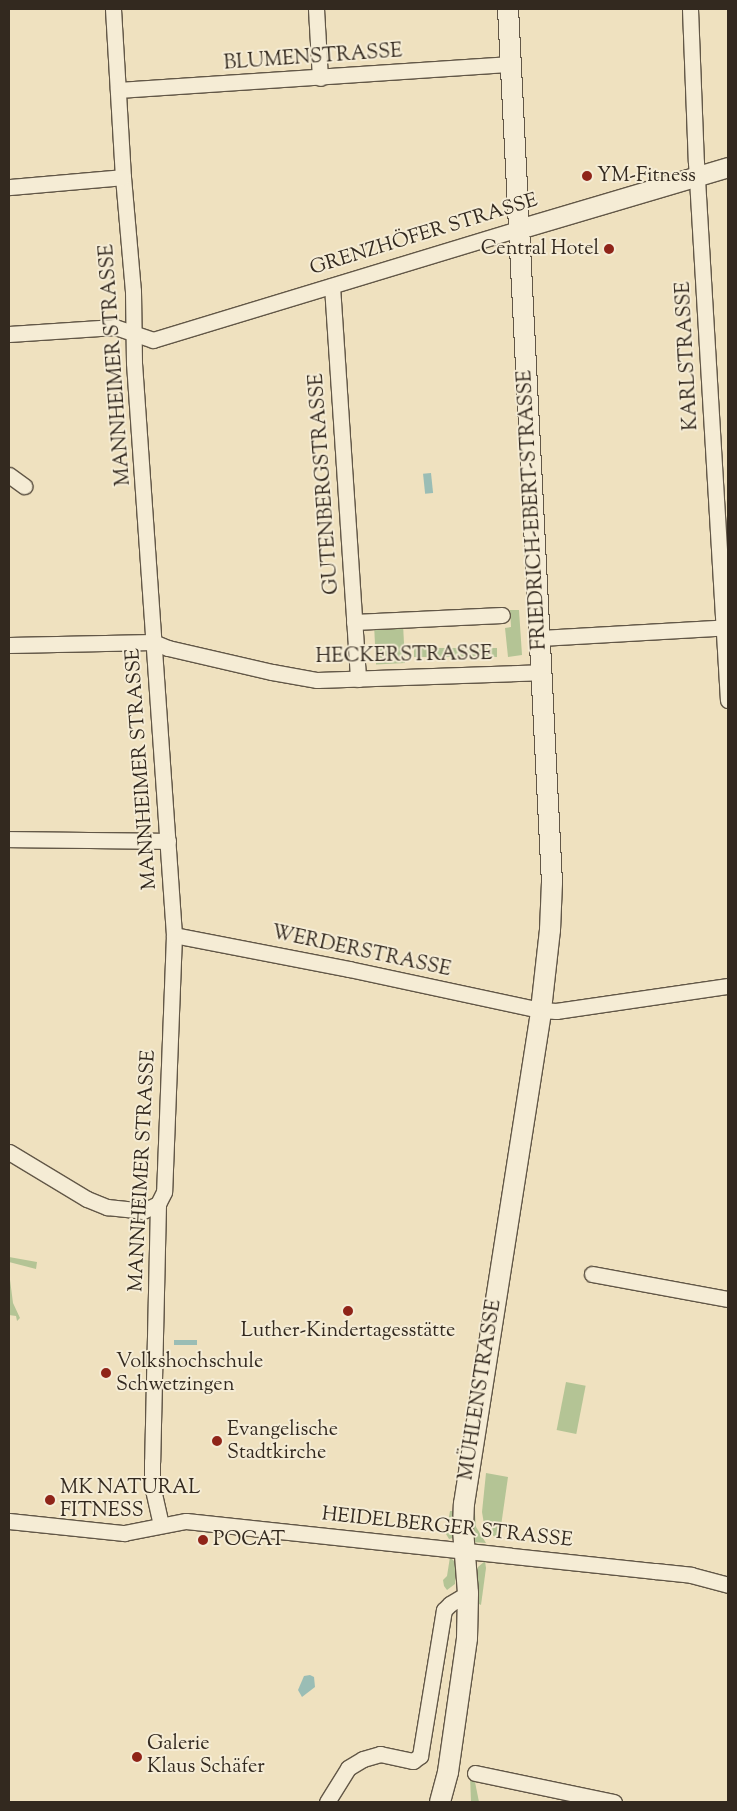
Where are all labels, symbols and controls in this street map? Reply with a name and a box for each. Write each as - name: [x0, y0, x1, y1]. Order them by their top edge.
- street label: BLUMENSTRASSE: [223, 40, 403, 76]
- place label: YM-Fitness: [597, 164, 696, 188]
- marker: YM-Fitness: [581, 170, 593, 182]
- street label: GRENZHÖFER STRASSE: [307, 189, 541, 281]
- place label: Central Hotel: [481, 237, 599, 261]
- street label: MANNHEIMER STRASSE: [96, 243, 136, 487]
- marker: Central Hotel: [603, 243, 615, 255]
- street label: KARLSTRASSE: [672, 281, 704, 431]
- street label: FRIEDRICH-EBERT-STRASSE: [514, 369, 552, 651]
- street label: GUTENBERGSTRASSE: [305, 373, 345, 595]
- street label: HECKERSTRASSE: [315, 642, 493, 670]
- street label: MANNHEIMER STRASSE: [122, 647, 162, 891]
- street label: WERDERSTRASSE: [269, 921, 453, 983]
- street label: MANNHEIMER STRASSE: [125, 1049, 161, 1293]
- street label: MÜHLENSTRASSE: [455, 1298, 507, 1482]
- marker: Luther-Kindertagesstätte: [342, 1305, 354, 1317]
- place label: Luther-Kindertagesstätte: [241, 1319, 455, 1343]
- place label: Volkshochschule Schwetzingen: [116, 1350, 263, 1397]
- marker: Volkshochschule Schwetzingen: [100, 1367, 112, 1379]
- place label: Evangelische Stadtkirche: [227, 1418, 338, 1465]
- marker: Evangelische Stadtkirche: [211, 1435, 223, 1447]
- place label: MK NATURAL FITNESS: [60, 1476, 200, 1523]
- marker: MK NATURAL FITNESS: [44, 1494, 56, 1506]
- street label: HEIDELBERGER STRASSE: [320, 1503, 574, 1553]
- place label: POCAT: [213, 1528, 285, 1552]
- marker: POCAT: [197, 1534, 209, 1546]
- place label: Galerie Klaus Schäfer: [147, 1733, 265, 1780]
- marker: Galerie Klaus Schäfer: [131, 1751, 143, 1763]

